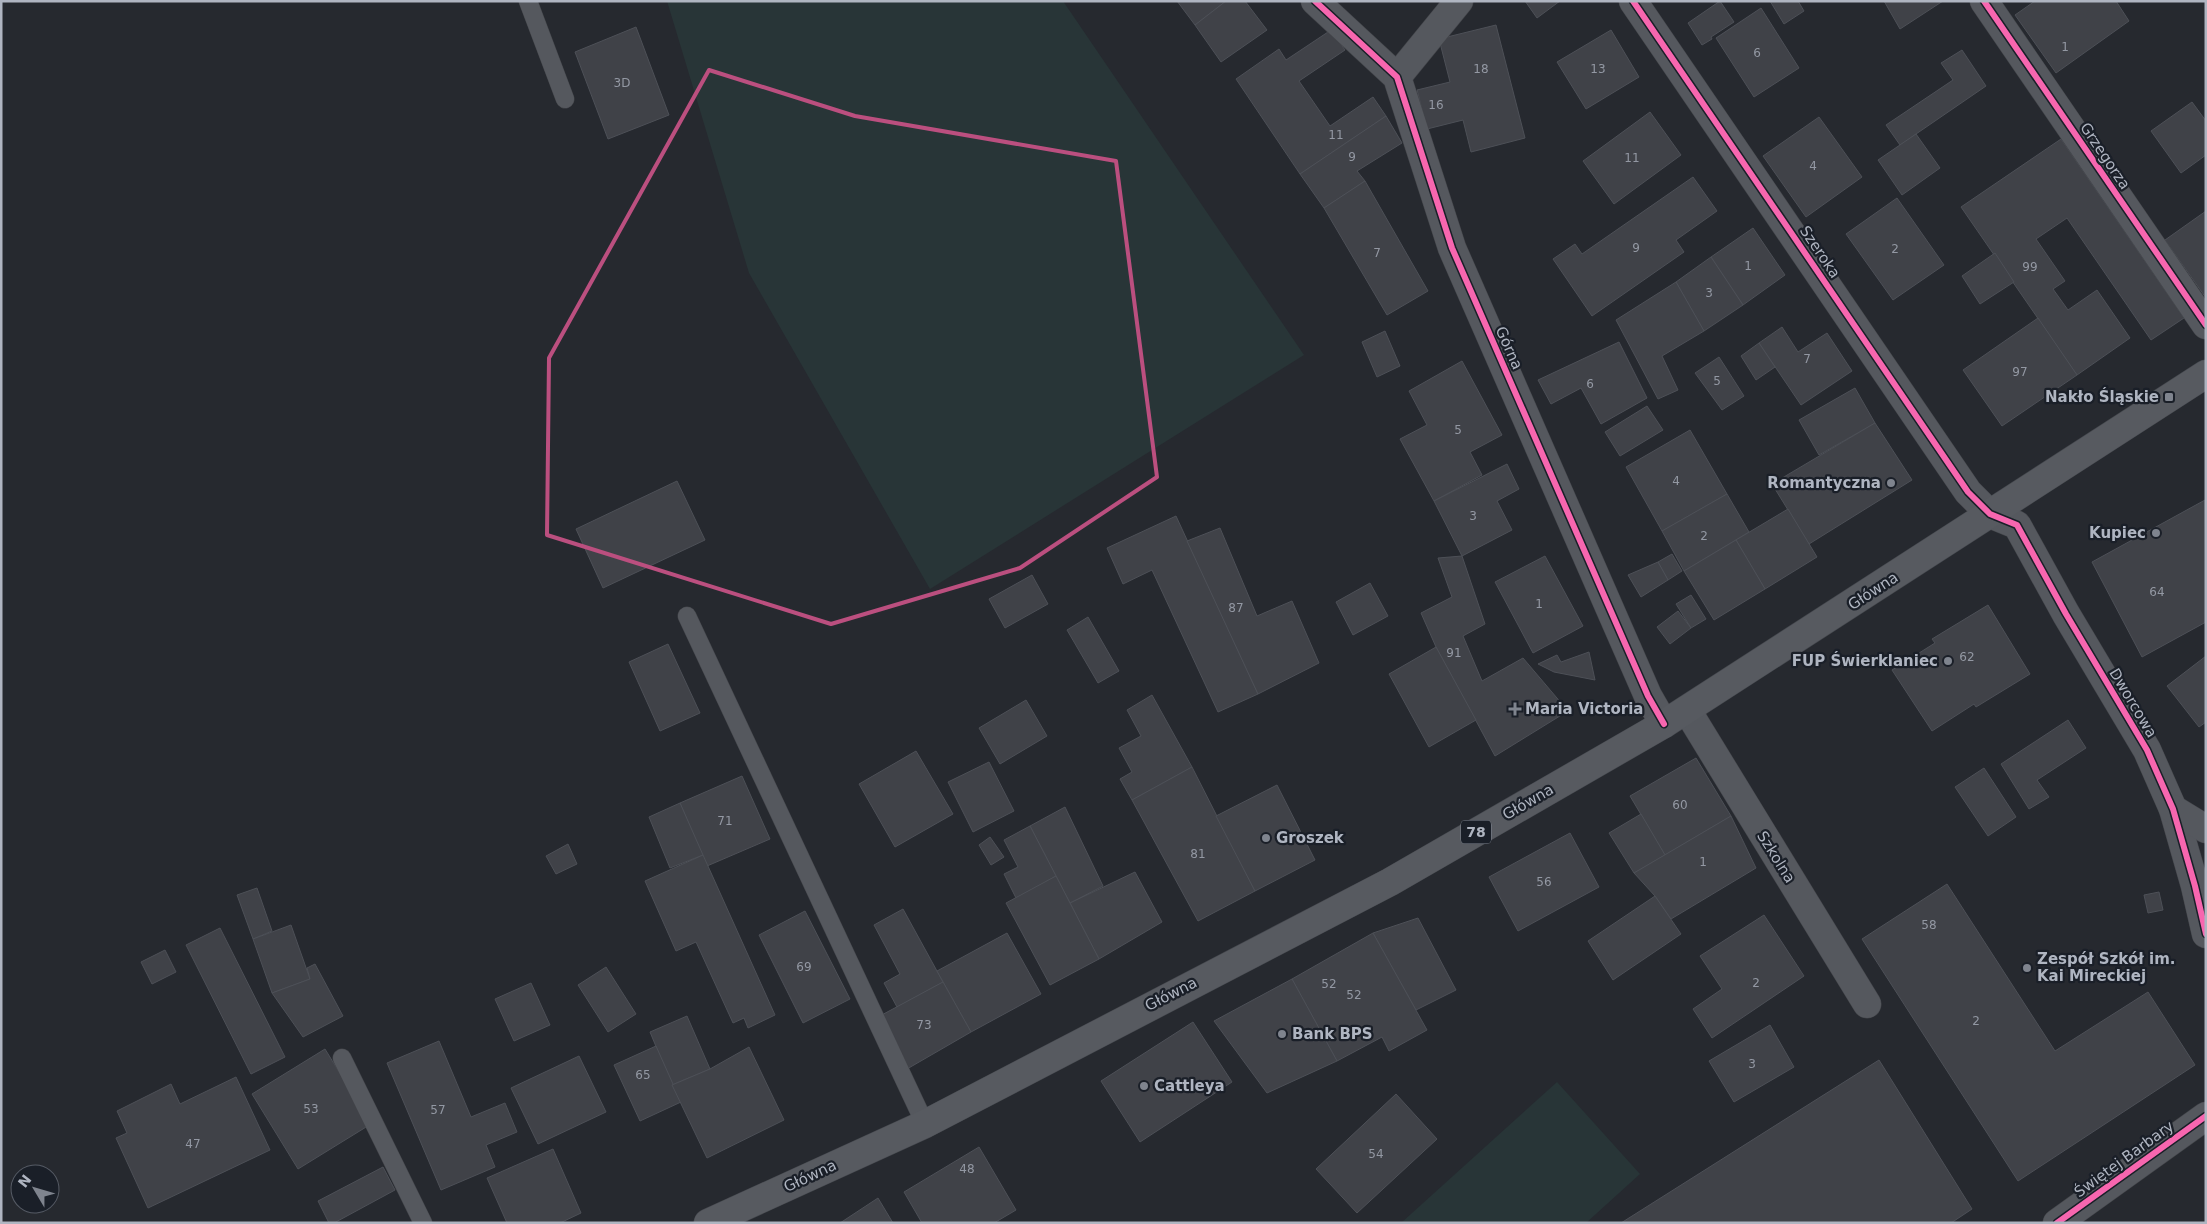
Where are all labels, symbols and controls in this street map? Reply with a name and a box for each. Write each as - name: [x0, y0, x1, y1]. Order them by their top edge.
- house number: 1: [2061, 40, 2069, 54]
- house number: 6: [1753, 46, 1761, 60]
- house number: 18: [1473, 62, 1489, 76]
- house number: 13: [1590, 62, 1606, 76]
- house number: 3D: [614, 76, 630, 90]
- house number: 16: [1428, 98, 1444, 112]
- street label: Grzegorza: [2076, 119, 2134, 193]
- house number: 11: [1328, 128, 1344, 142]
- house number: 9: [1348, 150, 1356, 164]
- house number: 11: [1624, 151, 1640, 165]
- house number: 4: [1809, 159, 1817, 173]
- street label: Szeroka: [1796, 222, 1844, 282]
- house number: 9: [1632, 241, 1640, 255]
- house number: 2: [1891, 242, 1899, 256]
- house number: 7: [1373, 246, 1381, 260]
- house number: 1: [1744, 259, 1752, 273]
- house number: 99: [2022, 260, 2038, 274]
- house number: 3: [1705, 286, 1713, 300]
- street label: Górna: [1492, 324, 1526, 372]
- house number: 7: [1803, 352, 1811, 366]
- house number: 97: [2012, 365, 2028, 379]
- house number: 5: [1713, 374, 1721, 388]
- house number: 6: [1586, 377, 1594, 391]
- place label: Nakło Śląskie: [2045, 387, 2159, 406]
- marker: Nakło Śląskie: [2163, 391, 2175, 403]
- house number: 5: [1454, 423, 1462, 437]
- house number: 4: [1672, 474, 1680, 488]
- place label: Romantyczna: [1767, 474, 1881, 492]
- marker: Romantyczna: [1885, 477, 1897, 489]
- house number: 3: [1469, 509, 1477, 523]
- place label: Kupiec: [2089, 524, 2146, 542]
- marker: Kupiec: [2150, 527, 2162, 539]
- house number: 2: [1700, 529, 1708, 543]
- street label: Główna: [1845, 568, 1901, 614]
- house number: 64: [2149, 585, 2165, 599]
- house number: 1: [1535, 597, 1543, 611]
- house number: 87: [1228, 601, 1244, 615]
- house number: 91: [1446, 646, 1462, 660]
- house number: 62: [1959, 650, 1975, 664]
- place label: FUP Świerklaniec: [1792, 651, 1938, 670]
- marker: FUP Świerklaniec: [1942, 655, 1954, 667]
- street label: Dworcowa: [2105, 665, 2161, 741]
- place label: Maria Victoria: [1525, 700, 1643, 718]
- marker: Maria Victoria: [1509, 703, 1521, 715]
- street label: Główna: [1499, 780, 1557, 824]
- house number: 60: [1672, 798, 1688, 812]
- house number: 71: [717, 814, 733, 828]
- road number: 78: [1461, 820, 1491, 844]
- street label: Szkolna: [1753, 828, 1799, 886]
- place label: Groszek: [1276, 829, 1345, 847]
- marker: Groszek: [1260, 832, 1272, 844]
- house number: 81: [1190, 847, 1206, 861]
- house number: 1: [1699, 855, 1707, 869]
- house number: 56: [1536, 875, 1552, 889]
- house number: 58: [1921, 918, 1937, 932]
- place label: Zespół Szkół im. Kai Mireckiej: [2037, 950, 2175, 985]
- house number: 69: [796, 960, 812, 974]
- marker: Zespół Szkół im. Kai Mireckiej: [2021, 962, 2033, 974]
- street label: Główna: [1142, 973, 1200, 1015]
- house number: 2: [1752, 976, 1760, 990]
- house number: 52: [1321, 977, 1337, 991]
- house number: 52: [1346, 988, 1362, 1002]
- house number: 2: [1972, 1014, 1980, 1028]
- house number: 73: [916, 1018, 932, 1032]
- place label: Bank BPS: [1292, 1025, 1373, 1043]
- marker: Bank BPS: [1276, 1028, 1288, 1040]
- house number: 3: [1748, 1057, 1756, 1071]
- house number: 65: [635, 1068, 651, 1082]
- place label: Cattleya: [1154, 1077, 1225, 1095]
- marker: Cattleya: [1138, 1080, 1150, 1092]
- house number: 53: [303, 1102, 319, 1116]
- house number: 57: [430, 1103, 446, 1117]
- street label: Świętej Barbary: [2070, 1116, 2177, 1201]
- house number: 47: [185, 1137, 201, 1151]
- house number: 54: [1368, 1147, 1384, 1161]
- street label: Główna: [781, 1156, 839, 1196]
- house number: 48: [959, 1162, 975, 1176]
- north arrow: [10, 1164, 60, 1214]
- text: N: [15, 1171, 35, 1191]

